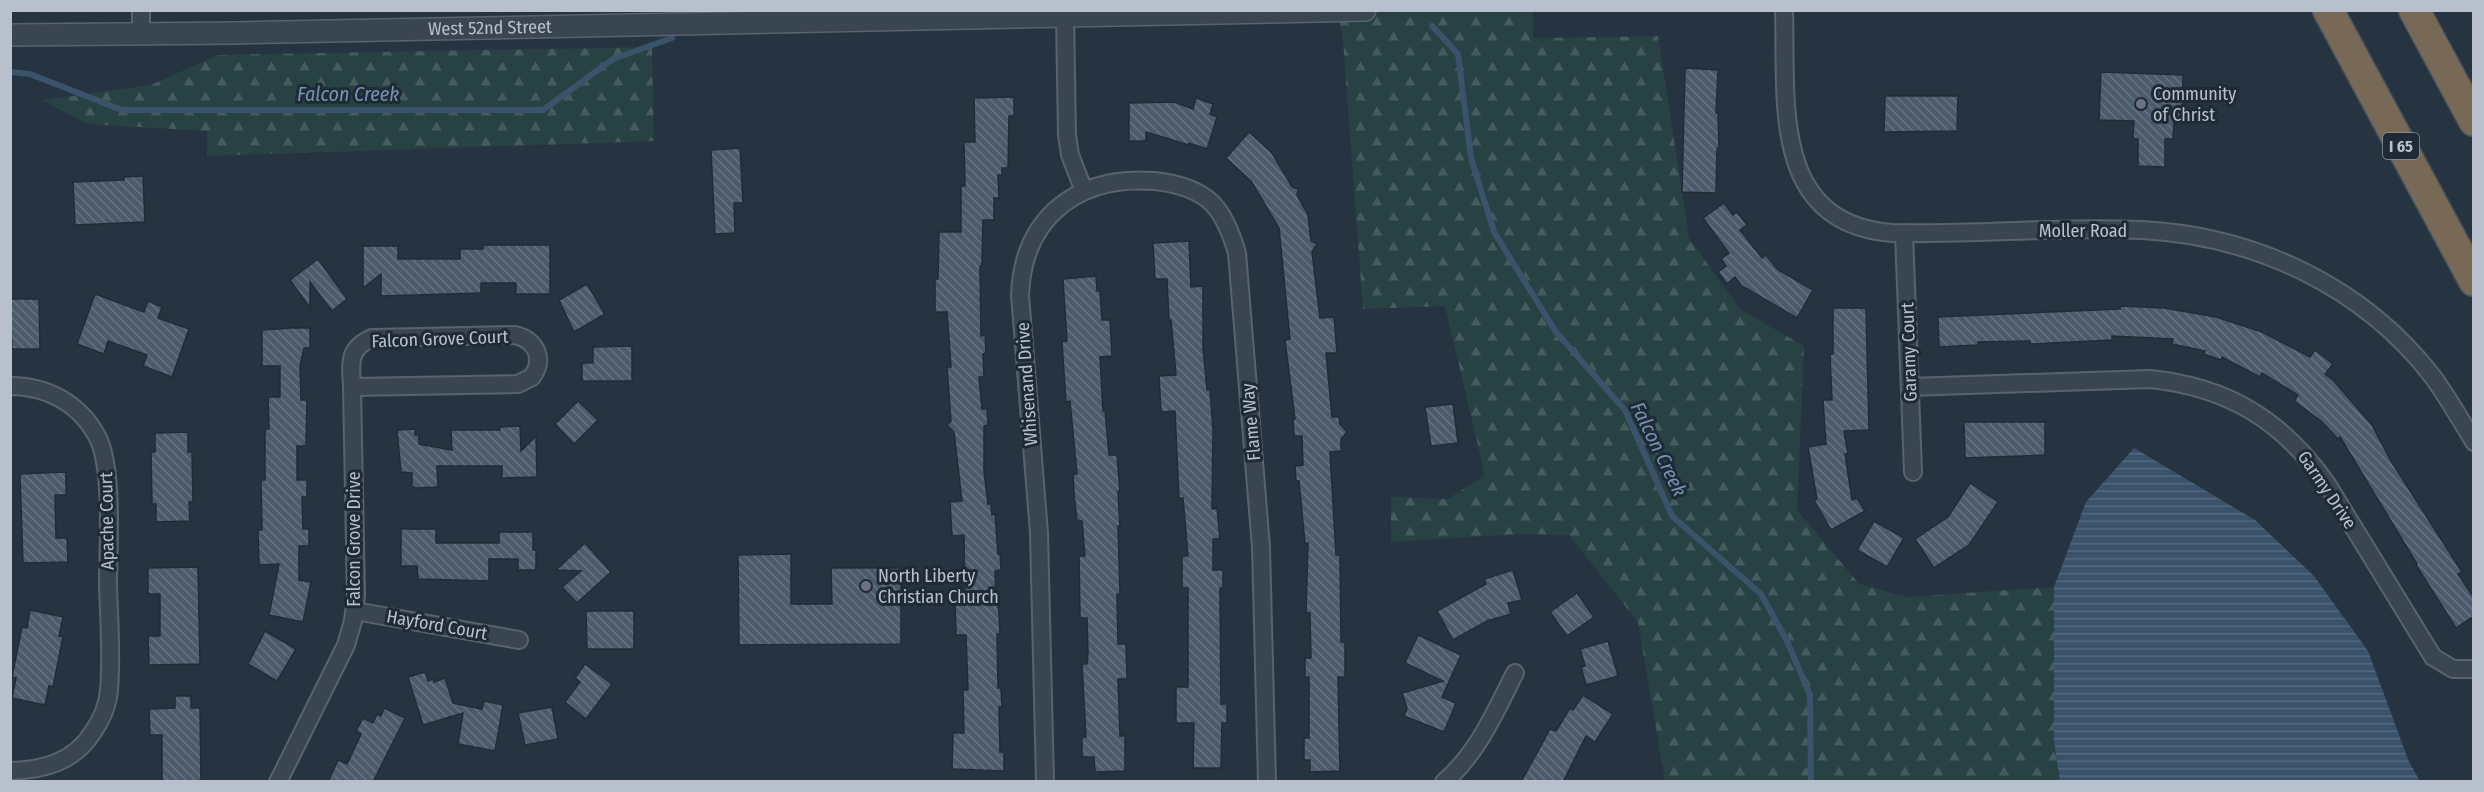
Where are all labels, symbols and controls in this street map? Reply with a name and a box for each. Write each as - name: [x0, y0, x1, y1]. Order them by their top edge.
- street label: West 52nd Street: [428, 16, 552, 40]
- water label: Falcon Creek: [297, 82, 399, 106]
- place label: Community of Christ: [2153, 83, 2236, 126]
- marker: Community of Christ: [2134, 97, 2148, 111]
- road number: I 65: [2383, 133, 2419, 159]
- street label: Moller Road: [2039, 220, 2127, 242]
- street label: Garamy Court: [1896, 302, 1922, 402]
- street label: Whisenand Drive: [1012, 321, 1042, 447]
- street label: Falcon Grove Court: [371, 326, 509, 352]
- street label: Flame Way: [1237, 382, 1265, 462]
- water label: Falcon Creek: [1626, 398, 1692, 500]
- street label: Garmy Drive: [2293, 447, 2361, 533]
- street label: Falcon Grove Drive: [343, 471, 365, 607]
- street label: Apache Court: [95, 472, 119, 570]
- place label: North Liberty Christian Church: [878, 565, 999, 608]
- marker: North Liberty Christian Church: [859, 579, 873, 593]
- street label: Hayford Court: [385, 605, 489, 645]

